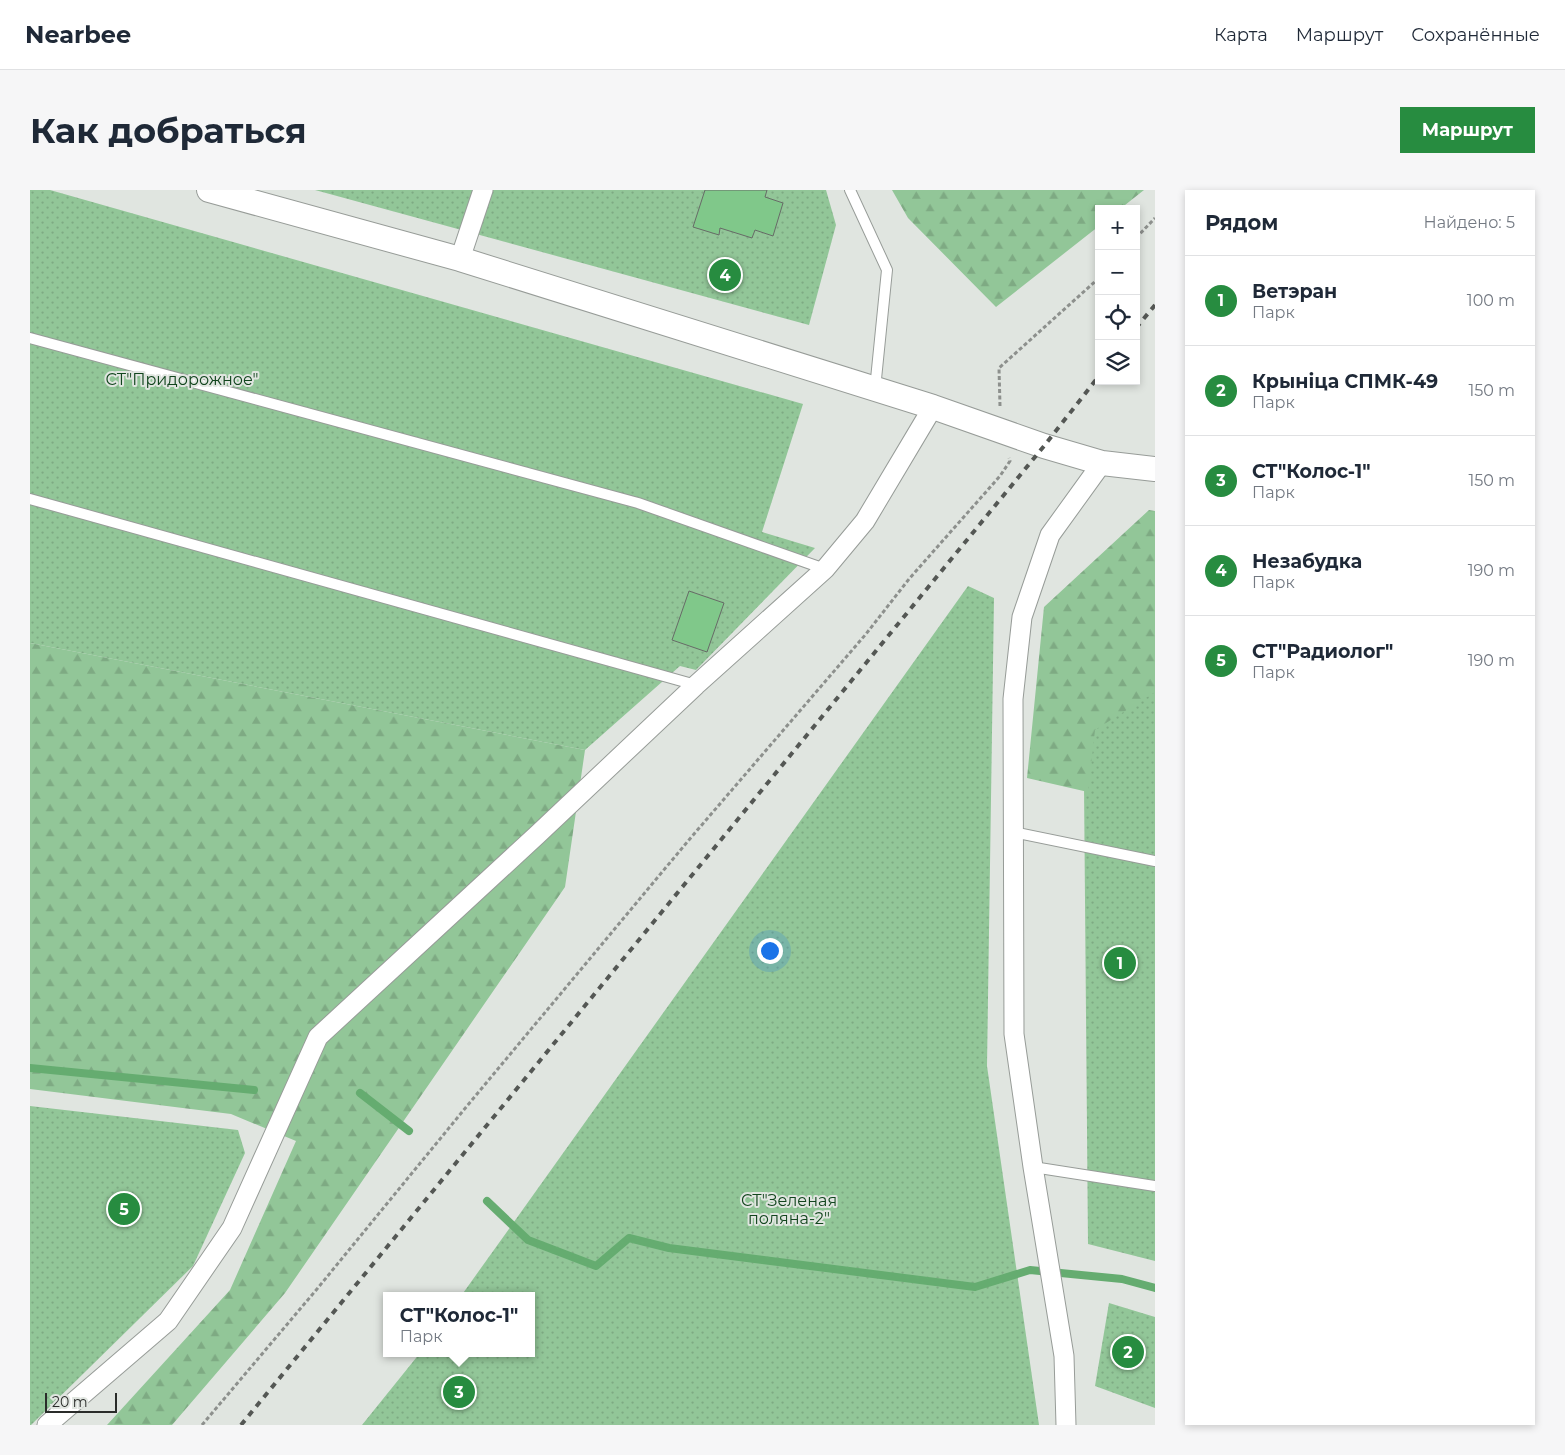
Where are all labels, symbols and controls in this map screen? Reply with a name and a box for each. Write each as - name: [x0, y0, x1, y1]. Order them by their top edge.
- text: Nearbee: [25, 20, 131, 49]
- text: Карта: [1214, 24, 1268, 46]
- text: Маршрут: [1296, 24, 1383, 46]
- text: Сохранённые: [1411, 24, 1540, 46]
- button: Маршрут: [1400, 107, 1535, 153]
- text: Как добраться: [30, 109, 307, 152]
- map controls: [1095, 205, 1140, 385]
- button: +: [1095, 205, 1140, 250]
- text: Рядом: [1205, 210, 1278, 235]
- text: Найдено: 5: [1424, 213, 1515, 232]
- button: −: [1095, 250, 1140, 295]
- pin: 4: [709, 256, 741, 294]
- text: Ветэран: [1252, 280, 1337, 303]
- text: 1: [1218, 291, 1224, 310]
- text: 100 m: [1467, 291, 1515, 310]
- button: locate: [1095, 295, 1140, 340]
- text: Парк: [1252, 303, 1295, 322]
- button: layers: [1095, 340, 1140, 385]
- park label: СТ"Придорожное": [106, 370, 259, 389]
- text: Крыніца СПМК-49: [1252, 370, 1438, 393]
- text: 2: [1216, 381, 1226, 400]
- text: 150 m: [1468, 381, 1515, 400]
- text: Парк: [1252, 393, 1295, 412]
- text: СТ"Колос-1": [1252, 460, 1371, 483]
- text: 3: [1216, 471, 1226, 490]
- text: 150 m: [1468, 471, 1515, 490]
- text: Парк: [1252, 483, 1295, 502]
- text: Незабудка: [1252, 550, 1362, 573]
- text: 4: [1215, 561, 1227, 580]
- text: 190 m: [1468, 561, 1515, 580]
- text: Парк: [1252, 573, 1295, 592]
- text: СТ"Радиолог": [1252, 640, 1393, 663]
- text: 5: [1216, 651, 1226, 670]
- text: 190 m: [1468, 651, 1515, 670]
- text: Парк: [1252, 663, 1295, 682]
- your location: [757, 938, 783, 964]
- pin: 1: [1104, 944, 1136, 982]
- pin: 5: [108, 1190, 140, 1228]
- park label: СТ"Зеленая поляна-2": [741, 1191, 837, 1228]
- popup: [383, 1292, 535, 1357]
- text: СТ"Колос-1": [400, 1304, 518, 1327]
- text: Парк: [400, 1327, 443, 1346]
- pin: 2: [1112, 1333, 1144, 1371]
- pin: 3: [443, 1373, 475, 1411]
- scale bar: [45, 1390, 118, 1413]
- text: 20 m: [52, 1393, 88, 1411]

